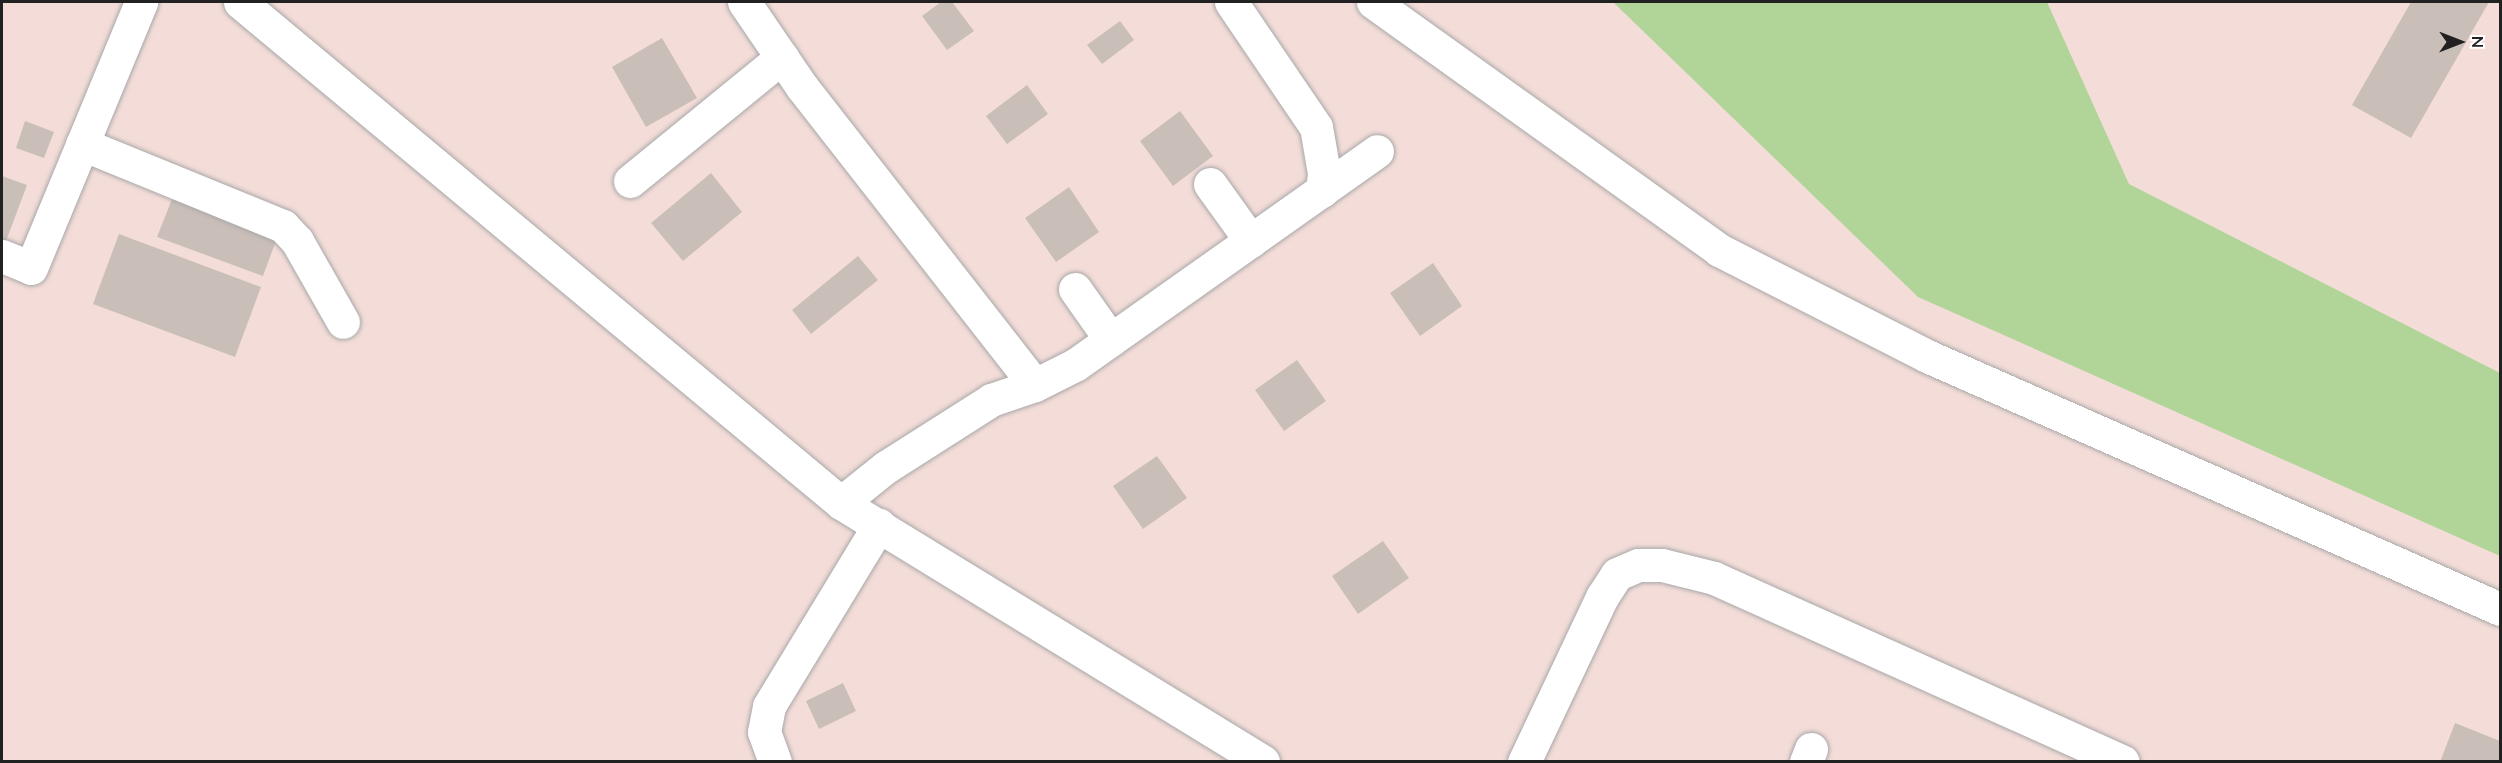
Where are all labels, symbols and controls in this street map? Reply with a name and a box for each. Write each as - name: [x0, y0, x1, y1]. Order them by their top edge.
- north arrow: [2430, 12, 2490, 72]
- text: N: [2469, 36, 2488, 48]

